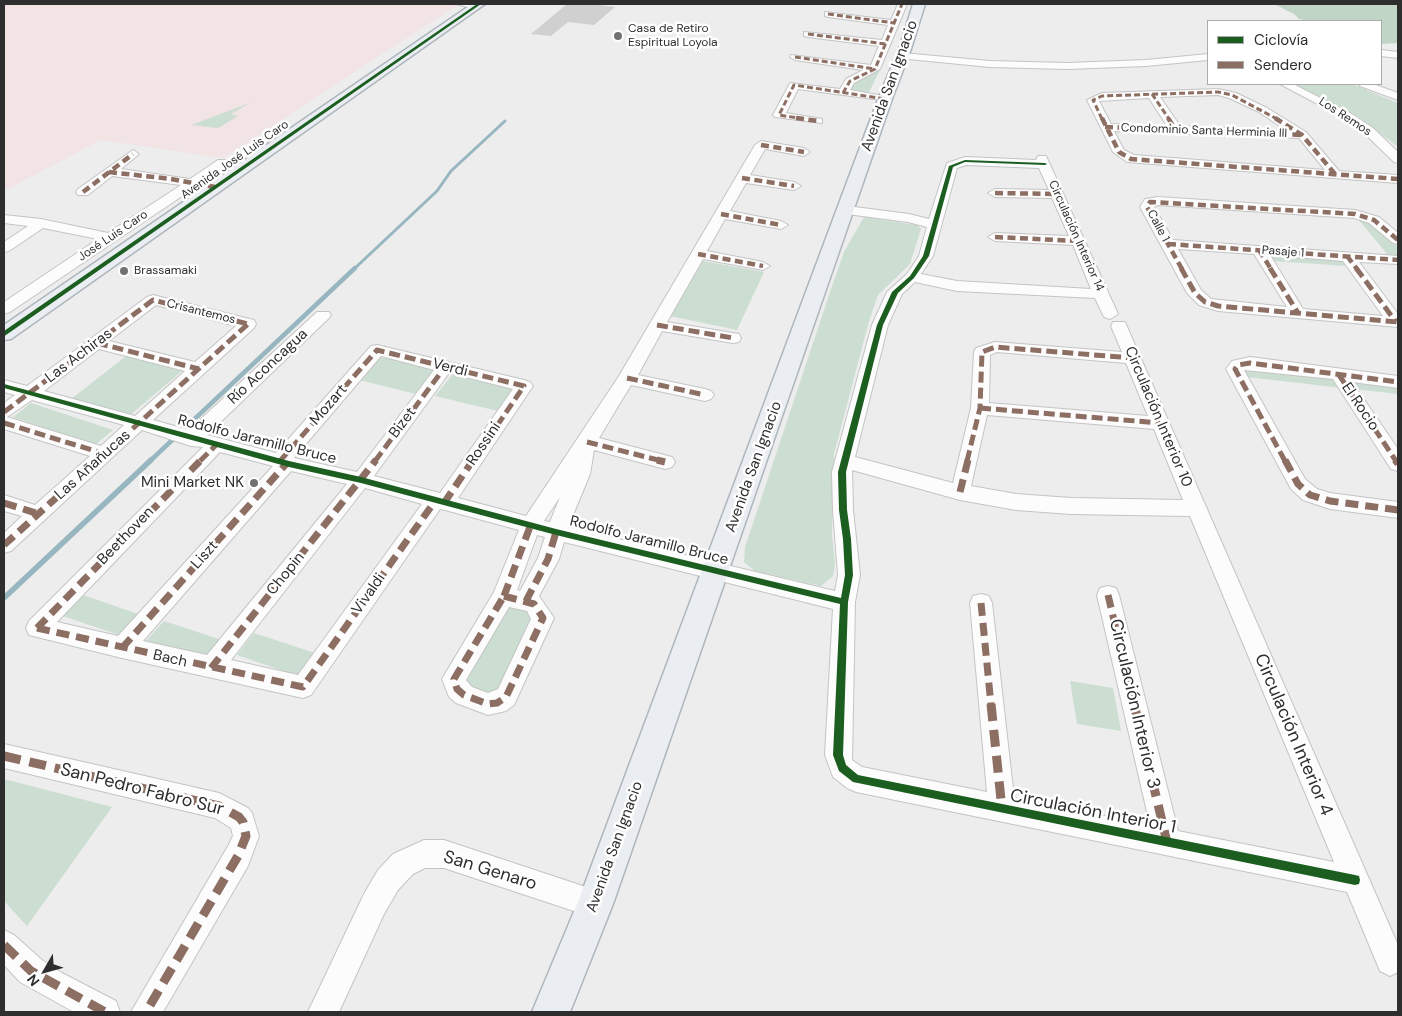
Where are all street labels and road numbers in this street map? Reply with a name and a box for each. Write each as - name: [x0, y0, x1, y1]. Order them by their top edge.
- street label: Avenida San Ignacio: [858, 18, 922, 154]
- street label: Los Remos: [1316, 95, 1374, 139]
- street label: Avenida José Luis Caro: [178, 117, 292, 203]
- street label: Condominio Santa Herminia III: [1120, 121, 1288, 141]
- street label: Circulación Interior 14: [1045, 178, 1107, 294]
- street label: José Luis Caro: [75, 207, 151, 265]
- street label: Calle 1: [1144, 208, 1172, 244]
- street label: Pasaje 1: [1261, 243, 1305, 261]
- street label: Crisantemos: [165, 296, 237, 328]
- street label: Las Achiras: [42, 325, 116, 387]
- street label: Río Aconcagua: [224, 325, 312, 409]
- street label: Circulación Interior 10: [1120, 344, 1196, 490]
- street label: Verdi: [430, 355, 470, 381]
- street label: El Rocio: [1337, 379, 1383, 435]
- street label: Mozart: [306, 381, 352, 429]
- street label: Avenida San Ignacio: [722, 399, 786, 535]
- street label: Bizet: [386, 404, 420, 442]
- street label: Rodolfo Jaramillo Bruce: [176, 412, 338, 468]
- street label: Rossini: [463, 419, 505, 469]
- street label: Las Añañucas: [51, 426, 135, 504]
- street label: Beethoven: [94, 503, 158, 569]
- street label: Rodolfo Jaramillo Bruce: [568, 513, 730, 569]
- street label: Liszt: [188, 537, 222, 573]
- street label: Chopin: [263, 549, 309, 599]
- street label: Vivaldi: [349, 570, 389, 618]
- street label: Circulación Interior 3: [1104, 617, 1164, 791]
- street label: Bach: [151, 646, 189, 672]
- street label: Circulación Interior 4: [1249, 651, 1337, 819]
- street label: San Pedro Fabro Sur: [58, 759, 226, 821]
- street label: Avenida San Ignacio: [583, 779, 647, 915]
- street label: Circulación Interior 1: [1008, 785, 1178, 839]
- street label: San Genaro: [441, 847, 539, 895]

